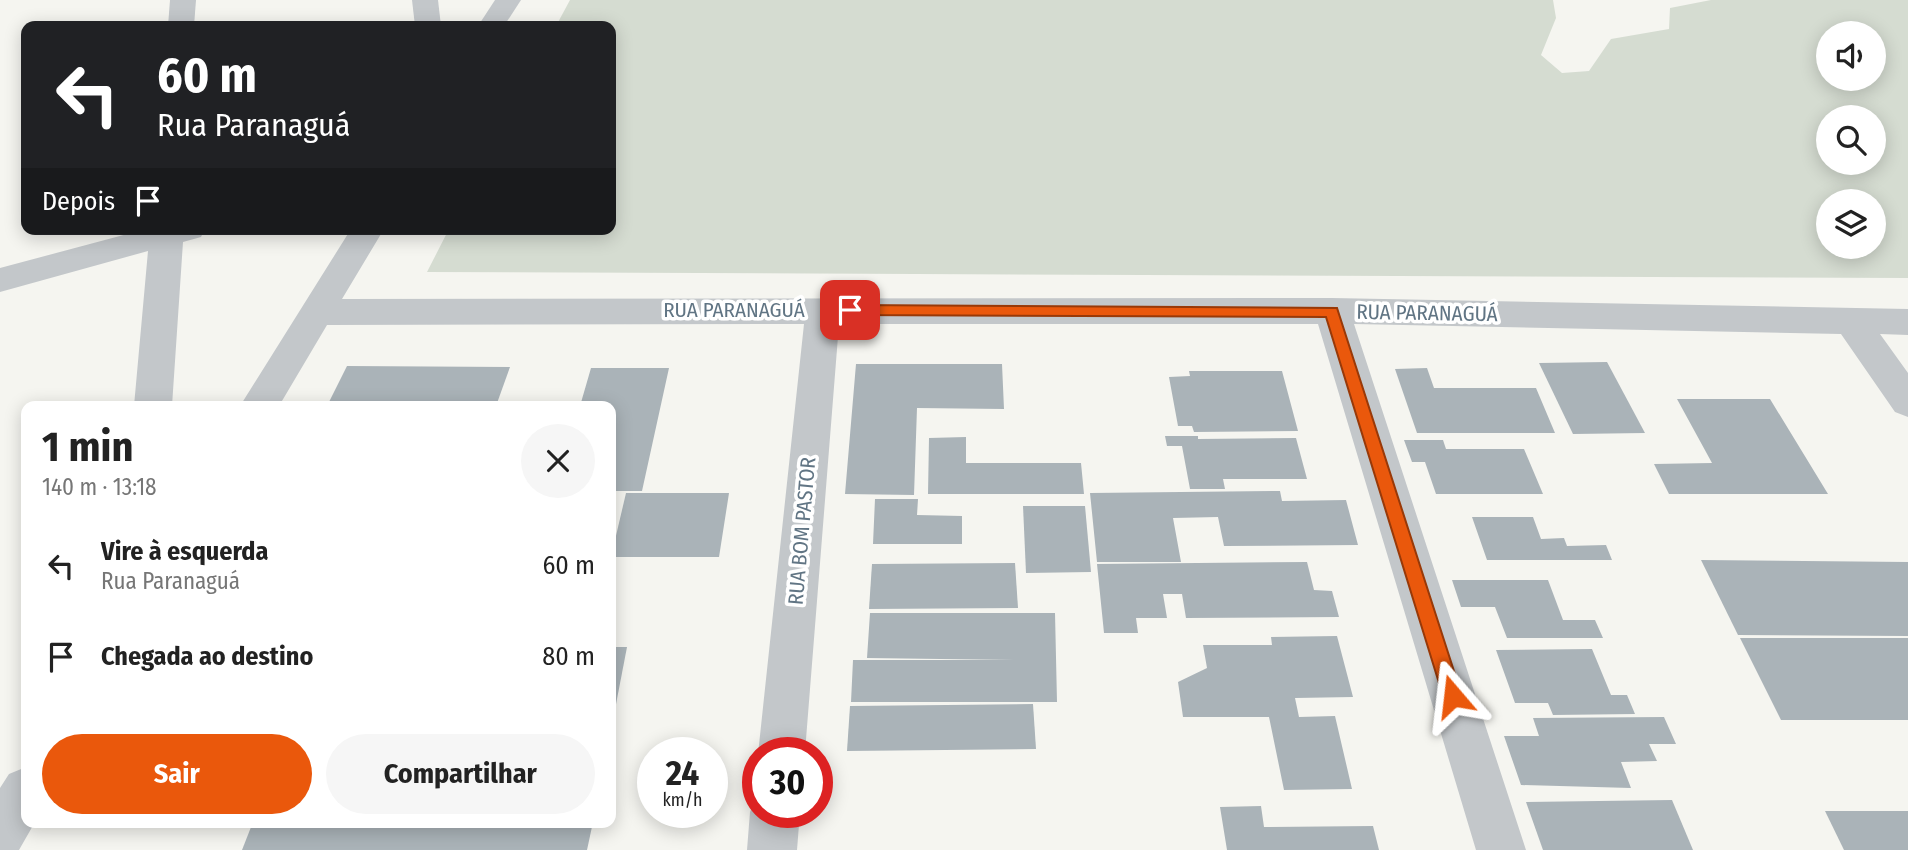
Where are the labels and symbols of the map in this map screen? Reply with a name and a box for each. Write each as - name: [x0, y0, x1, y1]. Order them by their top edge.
- pin: [820, 280, 880, 340]
- street label: RUA PARANAGUÁ: [663, 297, 805, 323]
- street label: RUA PARANAGUÁ: [1356, 299, 1498, 327]
- street label: RUA BOM PASTOR: [783, 456, 821, 606]
- position arrow: [1416, 659, 1490, 733]
- speed limit sign: 30: [742, 737, 833, 828]

